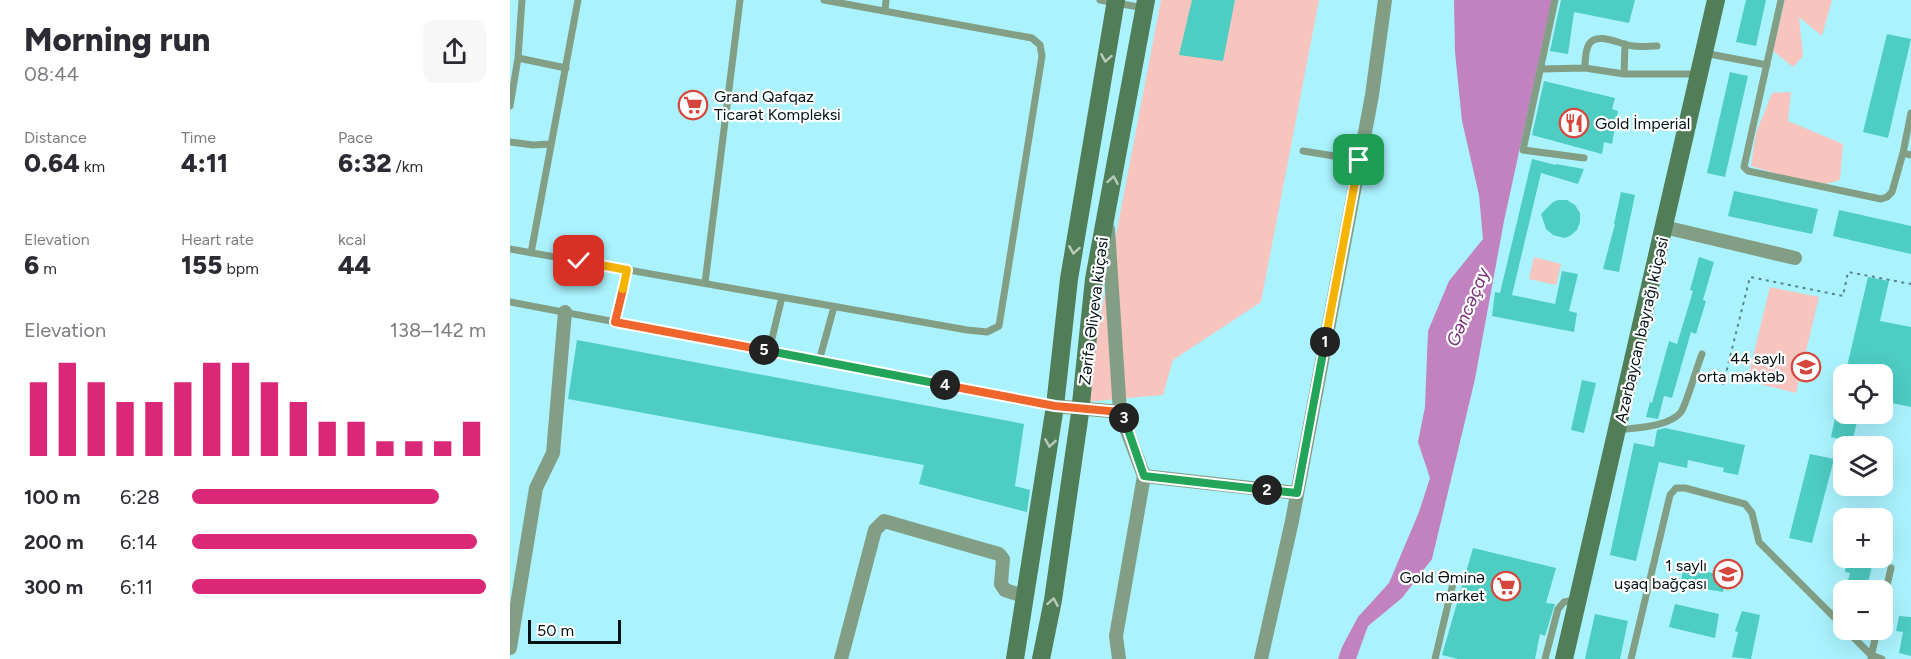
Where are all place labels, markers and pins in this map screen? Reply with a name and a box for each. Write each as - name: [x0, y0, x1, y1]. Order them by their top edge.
- place label: Grand Qafqaz Ticarət Kompleksi: [714, 87, 841, 124]
- supermarket icon: Grand Qafqaz Ticarət Kompleksi: [677, 89, 709, 121]
- restaurant icon: Gold İmperial: [1558, 107, 1590, 139]
- place label: Gold İmperial: [1595, 114, 1690, 133]
- pin: [1333, 134, 1384, 185]
- pin: [553, 235, 604, 286]
- pin: 1: [1310, 327, 1340, 357]
- pin: 5: [749, 335, 779, 365]
- place label: 44 saylı orta məktəb: [1698, 349, 1785, 386]
- school or university icon: 44 saylı orta məktəb: [1790, 351, 1822, 383]
- pin: 4: [930, 370, 960, 400]
- pin: 3: [1109, 403, 1139, 433]
- pin: 2: [1252, 475, 1282, 505]
- place label: 1 saylı uşaq bağçası: [1614, 556, 1707, 593]
- school or university icon: 1 saylı uşaq bağçası: [1712, 558, 1744, 590]
- place label: Gold Əminə market: [1400, 568, 1485, 605]
- supermarket icon: Gold Əminə market: [1490, 570, 1522, 602]

